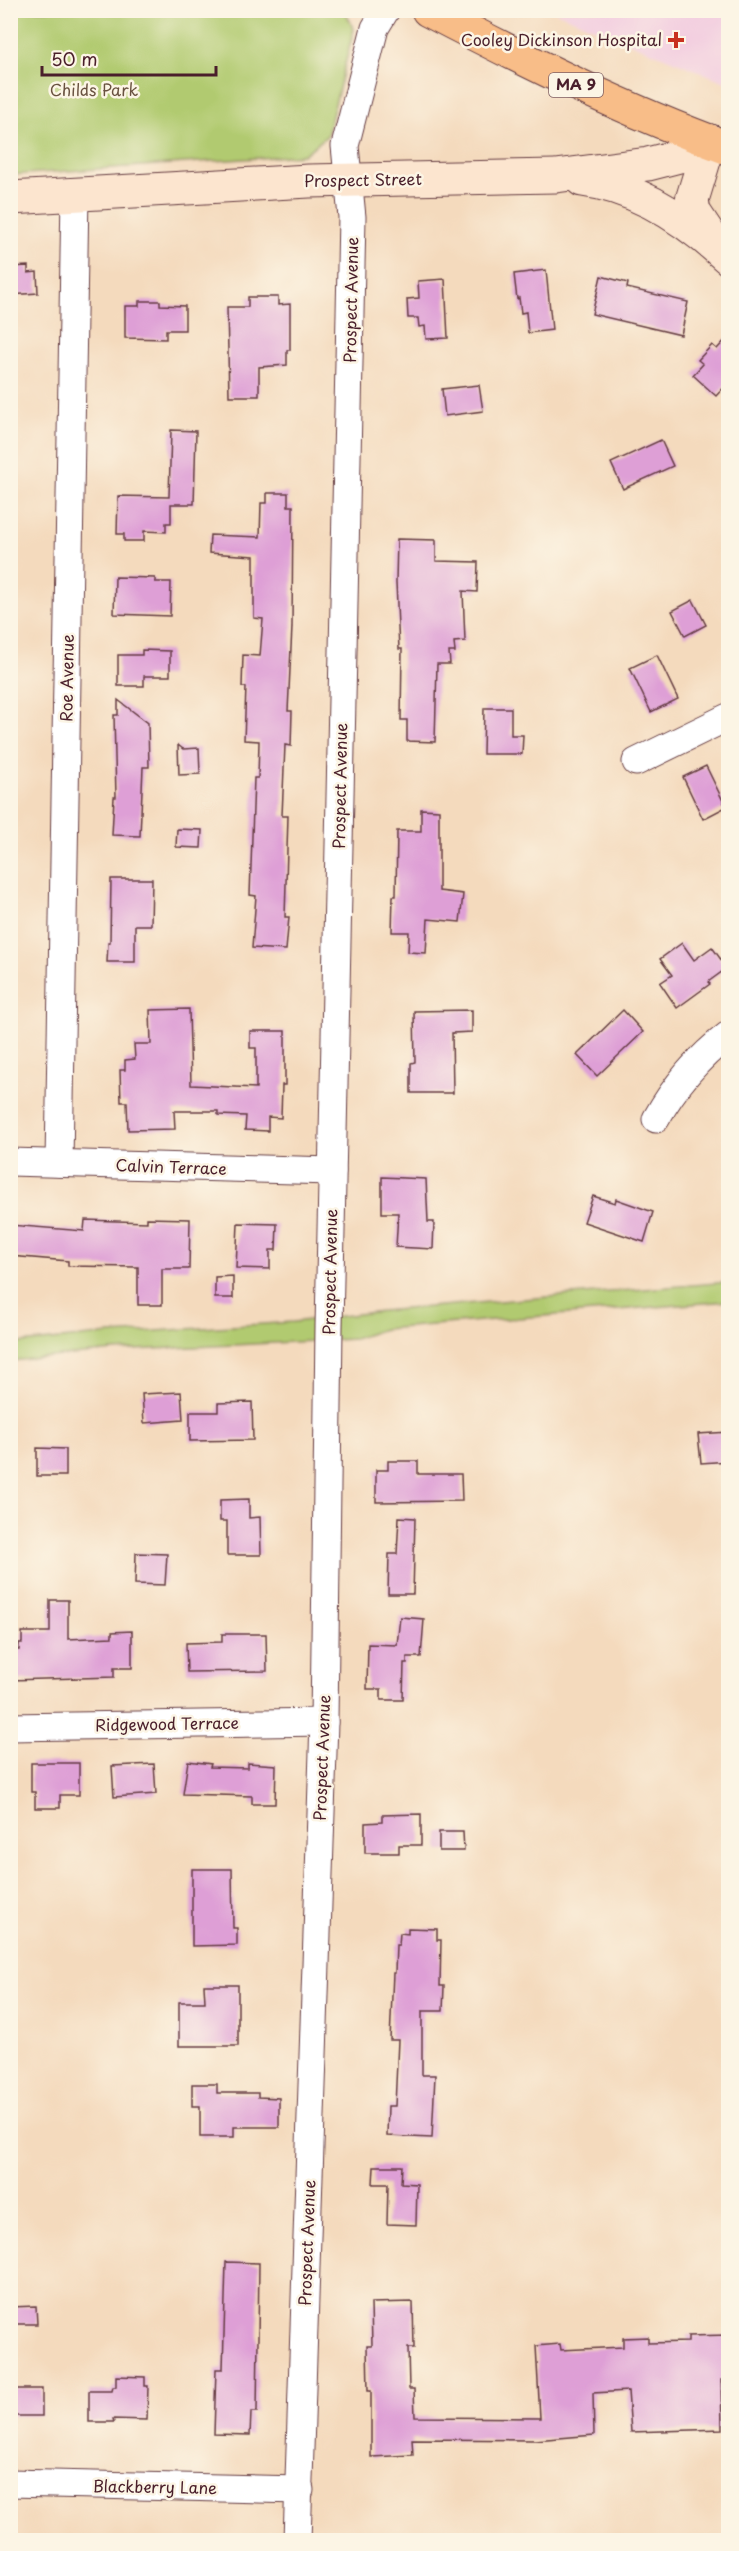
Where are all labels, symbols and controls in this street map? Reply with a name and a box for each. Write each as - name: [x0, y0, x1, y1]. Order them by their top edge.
- place label: Cooley Dickinson Hospital: [461, 27, 662, 51]
- marker: Cooley Dickinson Hospital: [667, 31, 685, 49]
- scale bar: [42, 39, 216, 77]
- text: 50 m: [51, 45, 98, 72]
- road number: MA 9: [549, 73, 603, 97]
- park label: Childs Park: [50, 77, 138, 101]
- street label: Prospect Street: [304, 166, 423, 192]
- street label: Prospect Avenue: [337, 236, 363, 363]
- street label: Roe Avenue: [53, 634, 79, 722]
- street label: Prospect Avenue: [326, 722, 352, 849]
- street label: Calvin Terrace: [115, 1152, 227, 1180]
- street label: Prospect Avenue: [316, 1208, 342, 1335]
- street label: Prospect Avenue: [307, 1694, 335, 1821]
- street label: Ridgewood Terrace: [95, 1710, 239, 1736]
- street label: Prospect Avenue: [292, 2179, 320, 2306]
- street label: Blackberry Lane: [93, 2473, 217, 2499]

